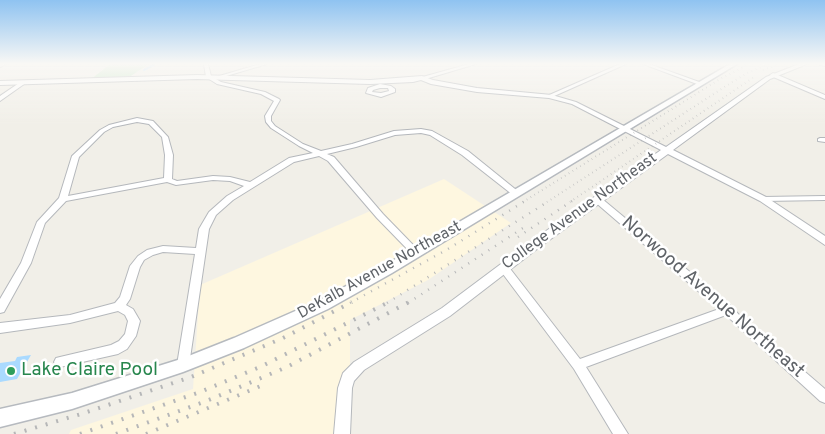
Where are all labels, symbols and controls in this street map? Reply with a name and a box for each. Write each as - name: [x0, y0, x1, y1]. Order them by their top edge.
- street label: College Avenue Northeast: [499, 149, 661, 275]
- street label: Norwood Avenue Northeast: [616, 212, 808, 384]
- street label: DeKalb Avenue Northeast: [295, 218, 465, 324]
- place label: Lake Claire Pool: [21, 360, 158, 382]
- marker: Lake Claire Pool: [5, 365, 17, 377]

